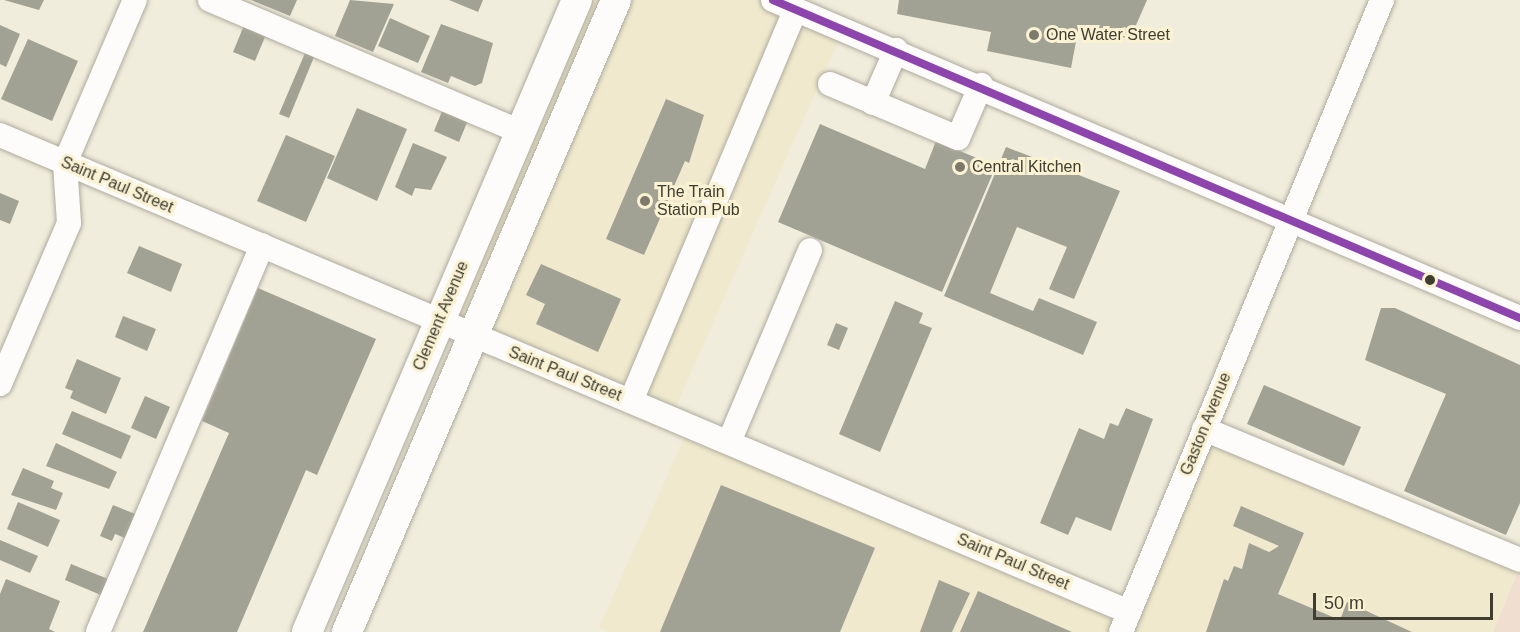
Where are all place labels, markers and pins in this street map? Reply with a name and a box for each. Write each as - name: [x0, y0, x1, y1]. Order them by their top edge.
- place label: One Water Street: [1046, 25, 1170, 45]
- marker: One Water Street: [1027, 28, 1041, 42]
- place label: Central Kitchen: [972, 157, 1081, 177]
- marker: Central Kitchen: [953, 160, 967, 174]
- place label: The Train Station Pub: [657, 182, 740, 220]
- marker: The Train Station Pub: [638, 194, 652, 208]
- unlabelled marker: [1424, 274, 1436, 286]

